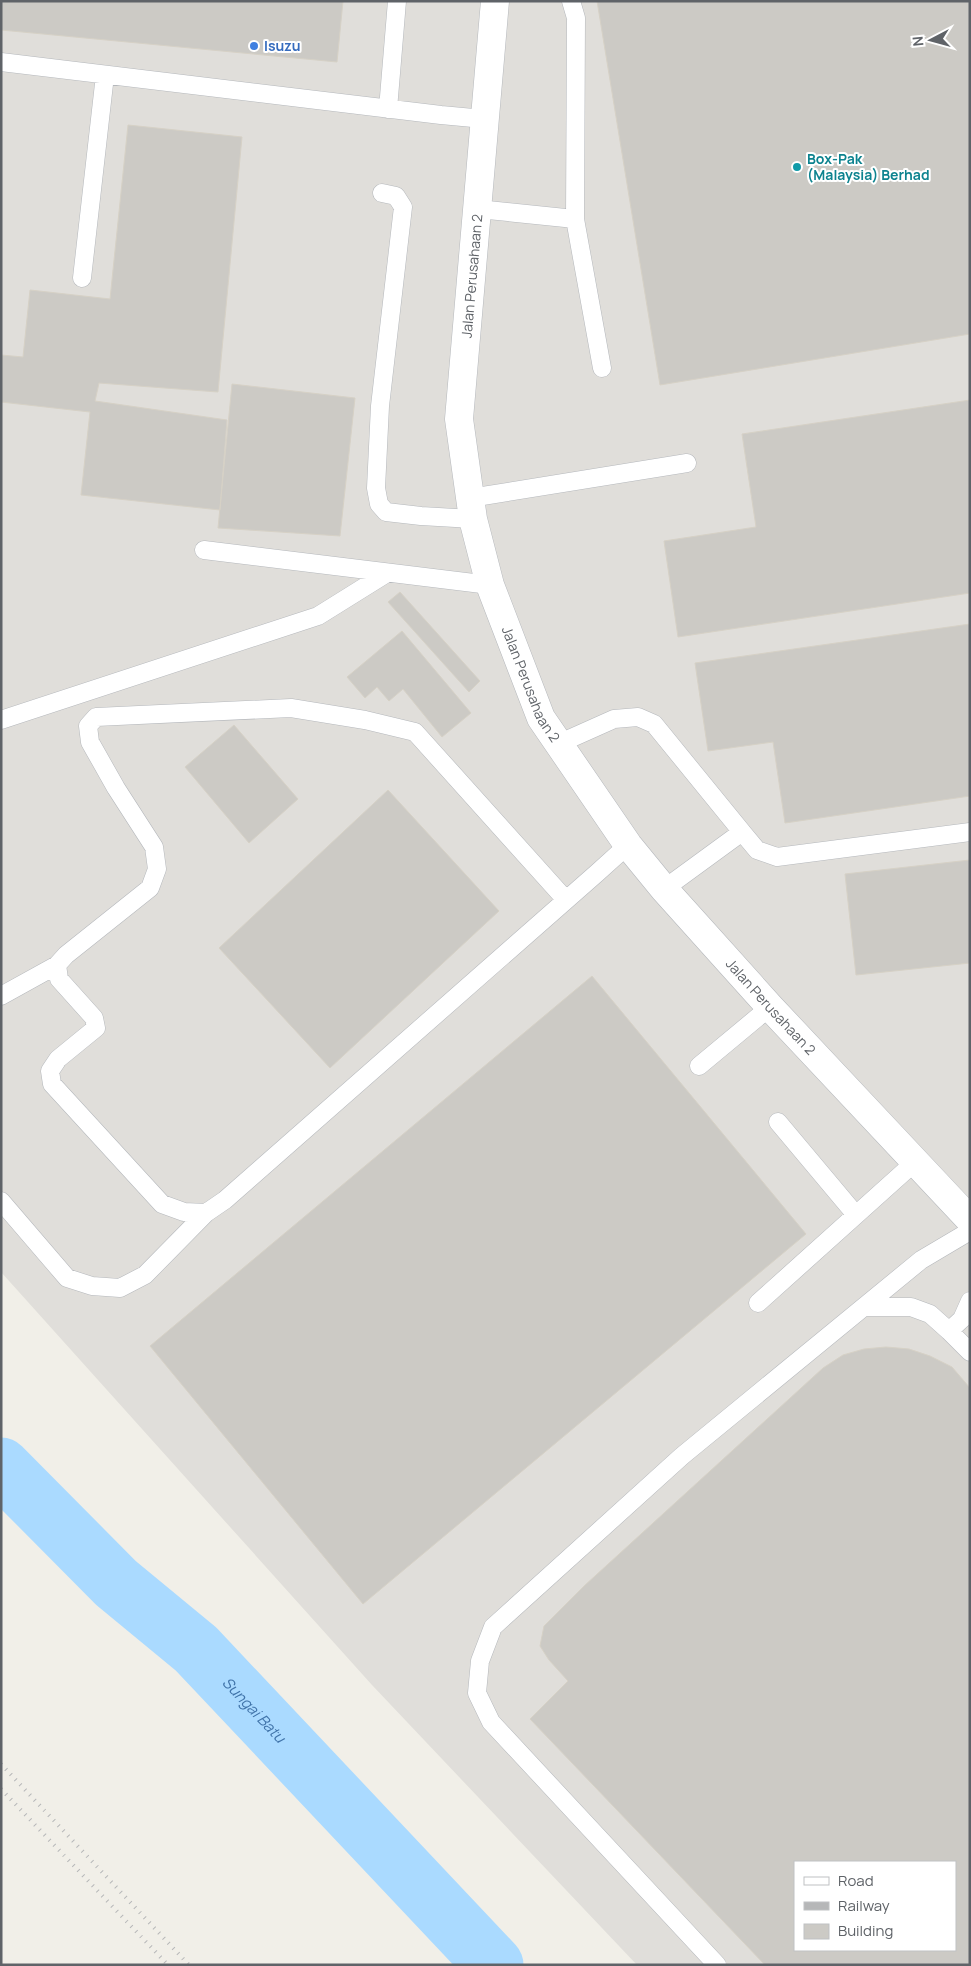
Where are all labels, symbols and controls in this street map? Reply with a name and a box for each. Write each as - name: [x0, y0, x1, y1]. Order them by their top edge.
- north arrow: [906, 15, 956, 65]
- text: N: [908, 35, 928, 47]
- place label: Isuzu: [264, 36, 301, 55]
- marker: Isuzu: [248, 40, 260, 52]
- place label: Box-Pak (Malaysia) Berhad: [807, 149, 930, 184]
- marker: Box-Pak (Malaysia) Berhad: [791, 161, 803, 173]
- street label: Jalan Perusahaan 2: [457, 213, 486, 339]
- street label: Jalan Perusahaan 2: [498, 623, 565, 746]
- street label: Jalan Perusahaan 2: [722, 954, 820, 1059]
- water label: Sungai Batu: [218, 1672, 291, 1748]
- legend: [794, 1861, 956, 1951]
- text: Road: [838, 1870, 874, 1891]
- text: Railway: [838, 1895, 890, 1916]
- text: Building: [838, 1920, 893, 1941]

